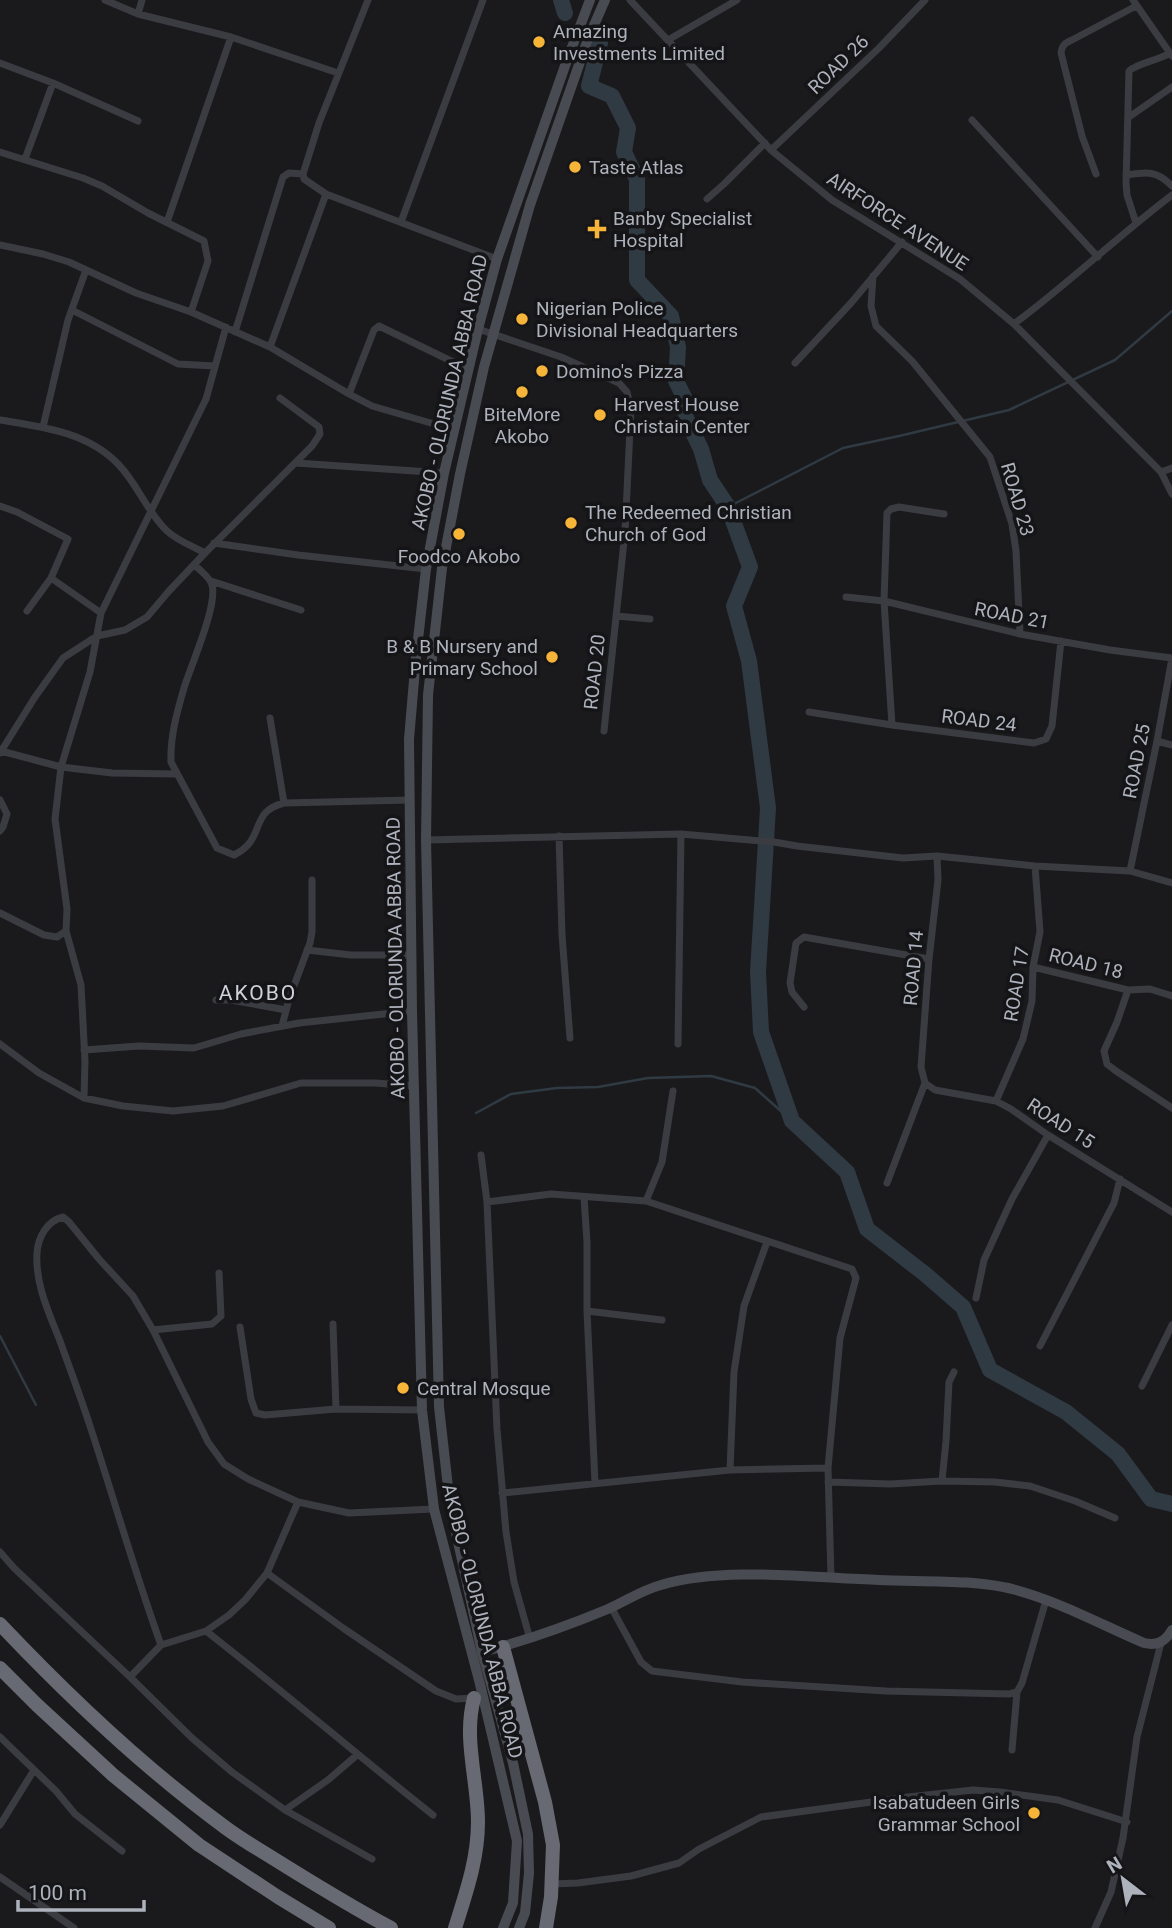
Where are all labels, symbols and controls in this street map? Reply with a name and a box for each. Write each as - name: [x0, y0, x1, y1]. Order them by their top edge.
- place label: Amazing Investments Limited: [553, 20, 725, 65]
- street label: ROAD 26: [803, 30, 874, 99]
- marker: Amazing Investments Limited: [531, 34, 547, 50]
- place label: Taste Atlas: [589, 156, 684, 179]
- marker: Taste Atlas: [567, 159, 583, 175]
- street label: AIRFORCE AVENUE: [823, 167, 973, 276]
- place label: Banby Specialist Hospital: [613, 207, 752, 252]
- marker: Banby Specialist Hospital: [587, 219, 607, 239]
- street label: AKOBO - OLORUNDA ABBA ROAD: [407, 252, 492, 532]
- place label: Nigerian Police Divisional Headquarters: [536, 297, 738, 342]
- marker: Nigerian Police Divisional Headquarters: [514, 311, 530, 327]
- place label: Domino's Pizza: [556, 360, 684, 383]
- marker: Domino's Pizza: [534, 363, 550, 379]
- marker: BiteMore Akobo: [514, 384, 530, 400]
- place label: Harvest House Christain Center: [614, 393, 750, 438]
- place label: BiteMore Akobo: [484, 403, 560, 448]
- marker: Harvest House Christain Center: [592, 407, 608, 423]
- street label: ROAD 23: [996, 460, 1039, 539]
- place label: The Redeemed Christian Church of God: [585, 501, 792, 546]
- marker: The Redeemed Christian Church of God: [563, 515, 579, 531]
- marker: Foodco Akobo: [451, 526, 467, 542]
- place label: Foodco Akobo: [398, 545, 520, 568]
- street label: ROAD 21: [973, 597, 1051, 634]
- street label: ROAD 20: [579, 633, 610, 711]
- place label: B & B Nursery and Primary School: [386, 635, 538, 680]
- marker: B & B Nursery and Primary School: [544, 649, 560, 665]
- street label: ROAD 24: [940, 704, 1018, 737]
- street label: ROAD 25: [1118, 722, 1155, 800]
- street label: AKOBO - OLORUNDA ABBA ROAD: [382, 817, 409, 1099]
- street label: ROAD 14: [899, 929, 928, 1007]
- street label: ROAD 18: [1046, 943, 1125, 984]
- street label: ROAD 17: [999, 945, 1034, 1023]
- district label: AKOBO: [219, 981, 297, 1005]
- street label: ROAD 15: [1023, 1093, 1099, 1154]
- place label: Central Mosque: [417, 1377, 550, 1400]
- marker: Central Mosque: [395, 1380, 411, 1396]
- street label: AKOBO - OLORUNDA ABBA ROAD: [437, 1481, 528, 1761]
- place label: Isabatudeen Girls Grammar School: [872, 1791, 1020, 1836]
- marker: Isabatudeen Girls Grammar School: [1026, 1805, 1042, 1821]
- north arrow: [1088, 1844, 1158, 1914]
- text: N: [1103, 1852, 1126, 1878]
- scale bar: [18, 1868, 144, 1912]
- text: 100 m: [28, 1881, 87, 1905]

